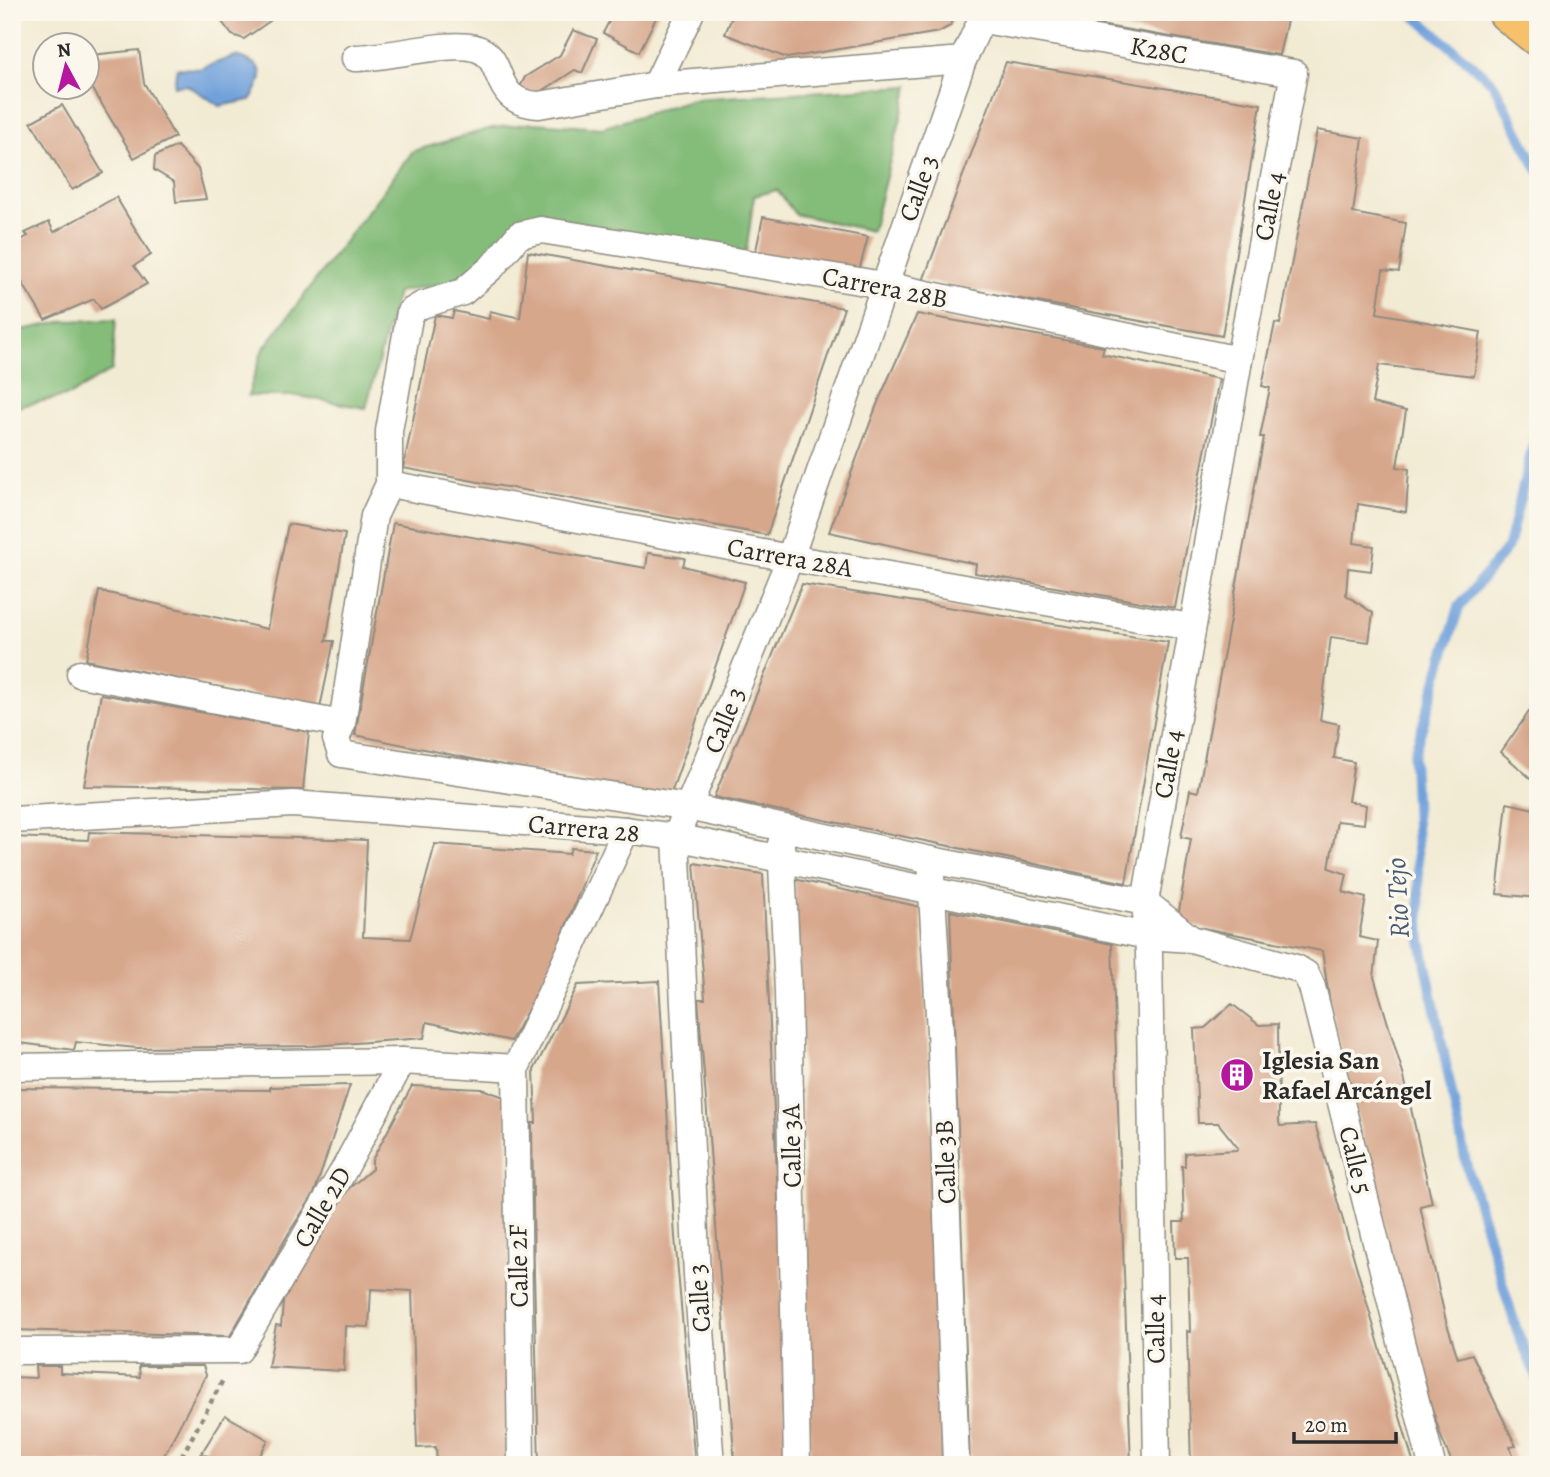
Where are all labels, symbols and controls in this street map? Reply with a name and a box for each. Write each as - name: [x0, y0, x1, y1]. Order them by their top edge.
- street label: K28C: [1128, 28, 1190, 73]
- north arrow: [32, 32, 102, 102]
- text: N: [56, 36, 73, 64]
- street label: Calle 3: [890, 150, 947, 226]
- street label: Calle 4: [1246, 168, 1293, 244]
- street label: Carrera 28B: [819, 258, 951, 317]
- street label: Carrera 28A: [724, 529, 856, 586]
- street label: Calle 3: [695, 682, 754, 759]
- street label: Calle 4: [1145, 727, 1192, 801]
- street label: Carrera 28: [527, 806, 641, 851]
- water label: Rio Tejo: [1377, 857, 1419, 939]
- place label: Iglesia San Rafael Arcángel: [1262, 1043, 1432, 1108]
- building icon: Iglesia San Rafael Arcángel: [1218, 1056, 1256, 1094]
- street label: Calle 3A: [773, 1103, 810, 1188]
- street label: Calle 3B: [927, 1119, 964, 1205]
- street label: Calle 5: [1330, 1122, 1381, 1198]
- street label: Calle 2D: [285, 1160, 360, 1254]
- street label: Calle 2F: [500, 1224, 537, 1308]
- street label: Calle 3: [680, 1262, 719, 1333]
- street label: Calle 4: [1137, 1294, 1174, 1364]
- scale bar: [1294, 1400, 1396, 1444]
- text: 20 m: [1305, 1411, 1348, 1439]

